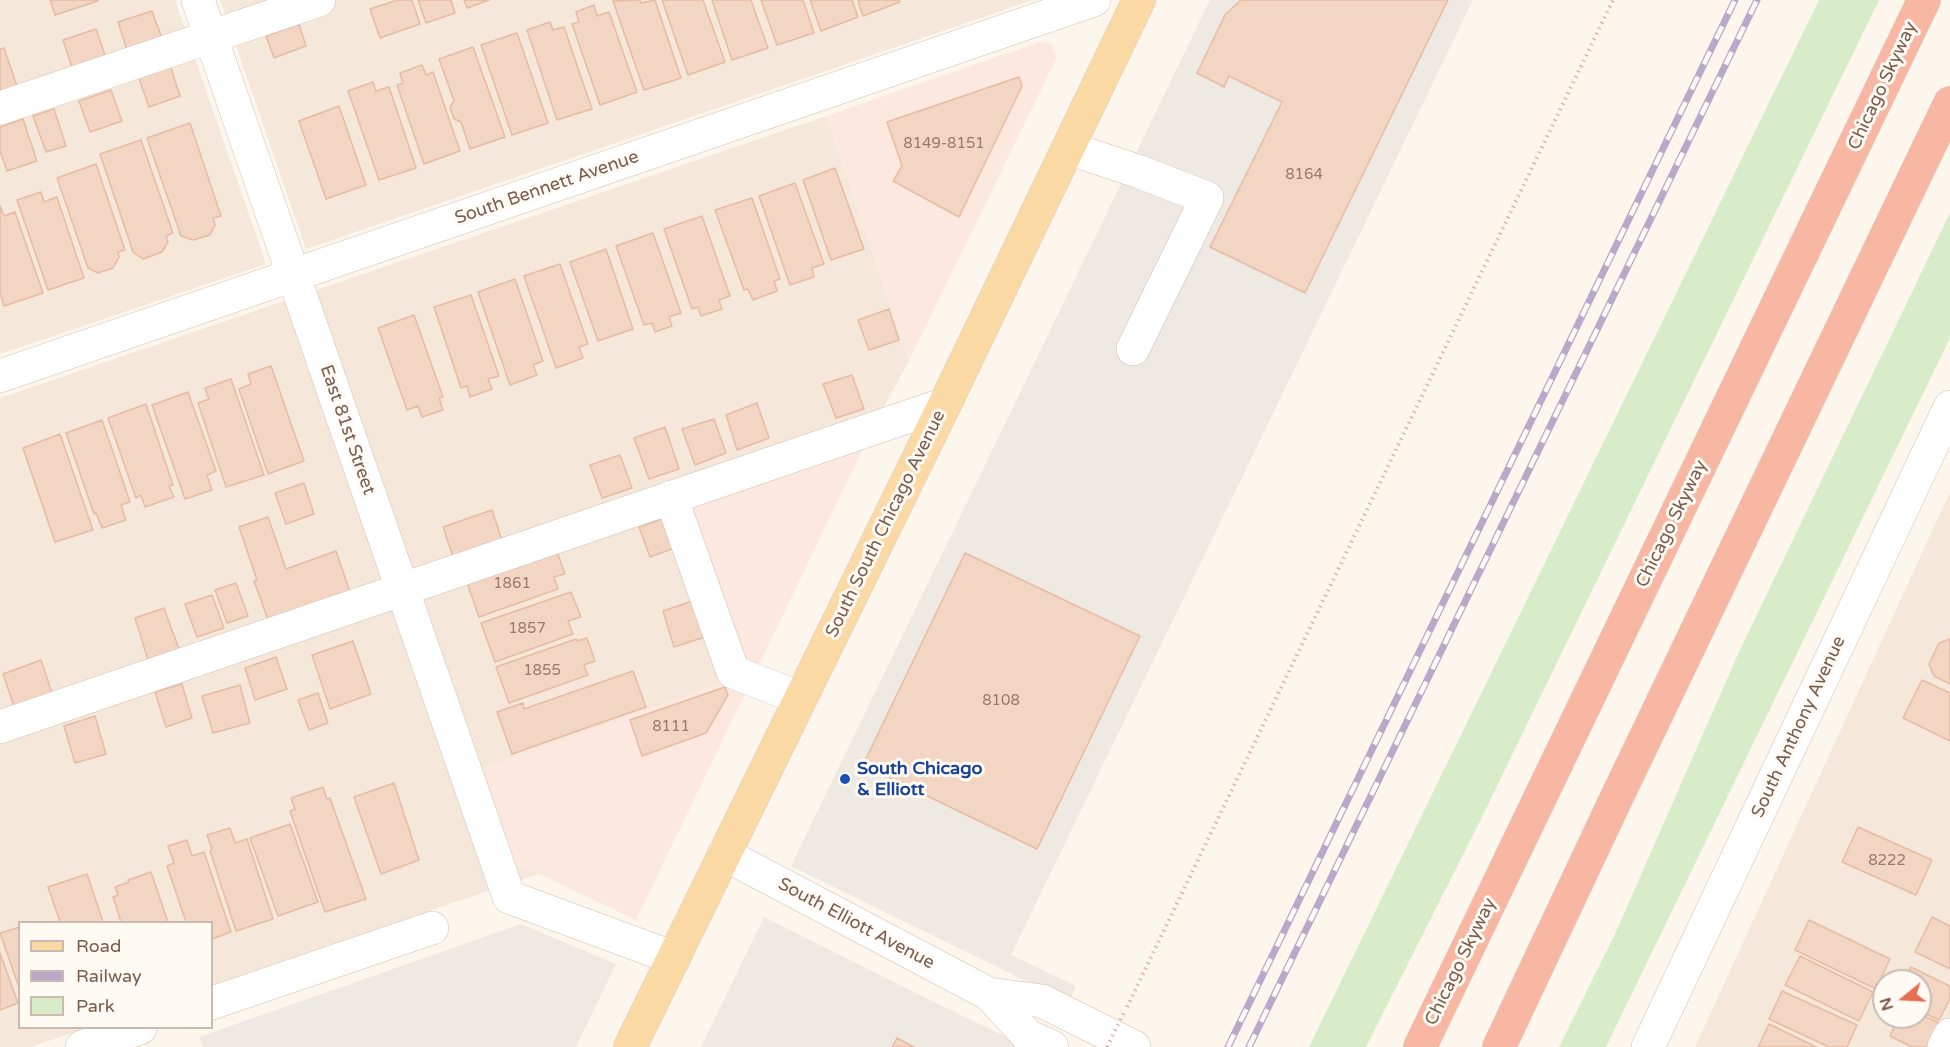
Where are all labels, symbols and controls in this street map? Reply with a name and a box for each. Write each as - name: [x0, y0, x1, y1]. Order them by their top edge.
- street label: Chicago Skyway: [1844, 19, 1922, 153]
- house number: 8149-8151: [903, 135, 985, 153]
- street label: South Bennett Avenue: [452, 146, 642, 230]
- house number: 8164: [1285, 166, 1323, 184]
- street label: East 81st Street: [315, 362, 379, 498]
- street label: South South Chicago Avenue: [821, 407, 951, 641]
- street label: Chicago Skyway: [1632, 457, 1712, 591]
- house number: 1861: [493, 575, 531, 593]
- house number: 1857: [508, 620, 546, 638]
- street label: South Anthony Avenue: [1747, 633, 1851, 821]
- house number: 1855: [523, 662, 561, 680]
- house number: 8108: [982, 692, 1020, 710]
- house number: 8111: [652, 718, 690, 736]
- place label: South Chicago & Elliott: [857, 758, 982, 800]
- marker: South Chicago & Elliott: [838, 772, 852, 786]
- house number: 8222: [1868, 852, 1906, 870]
- street label: South Elliott Avenue: [774, 874, 938, 974]
- street label: Chicago Skyway: [1421, 895, 1501, 1029]
- legend: [18, 921, 213, 1029]
- text: Road: [76, 935, 121, 957]
- text: Railway: [76, 965, 142, 987]
- north arrow: [1872, 969, 1932, 1029]
- text: Park: [76, 995, 114, 1017]
- text: N: [1875, 995, 1898, 1013]

